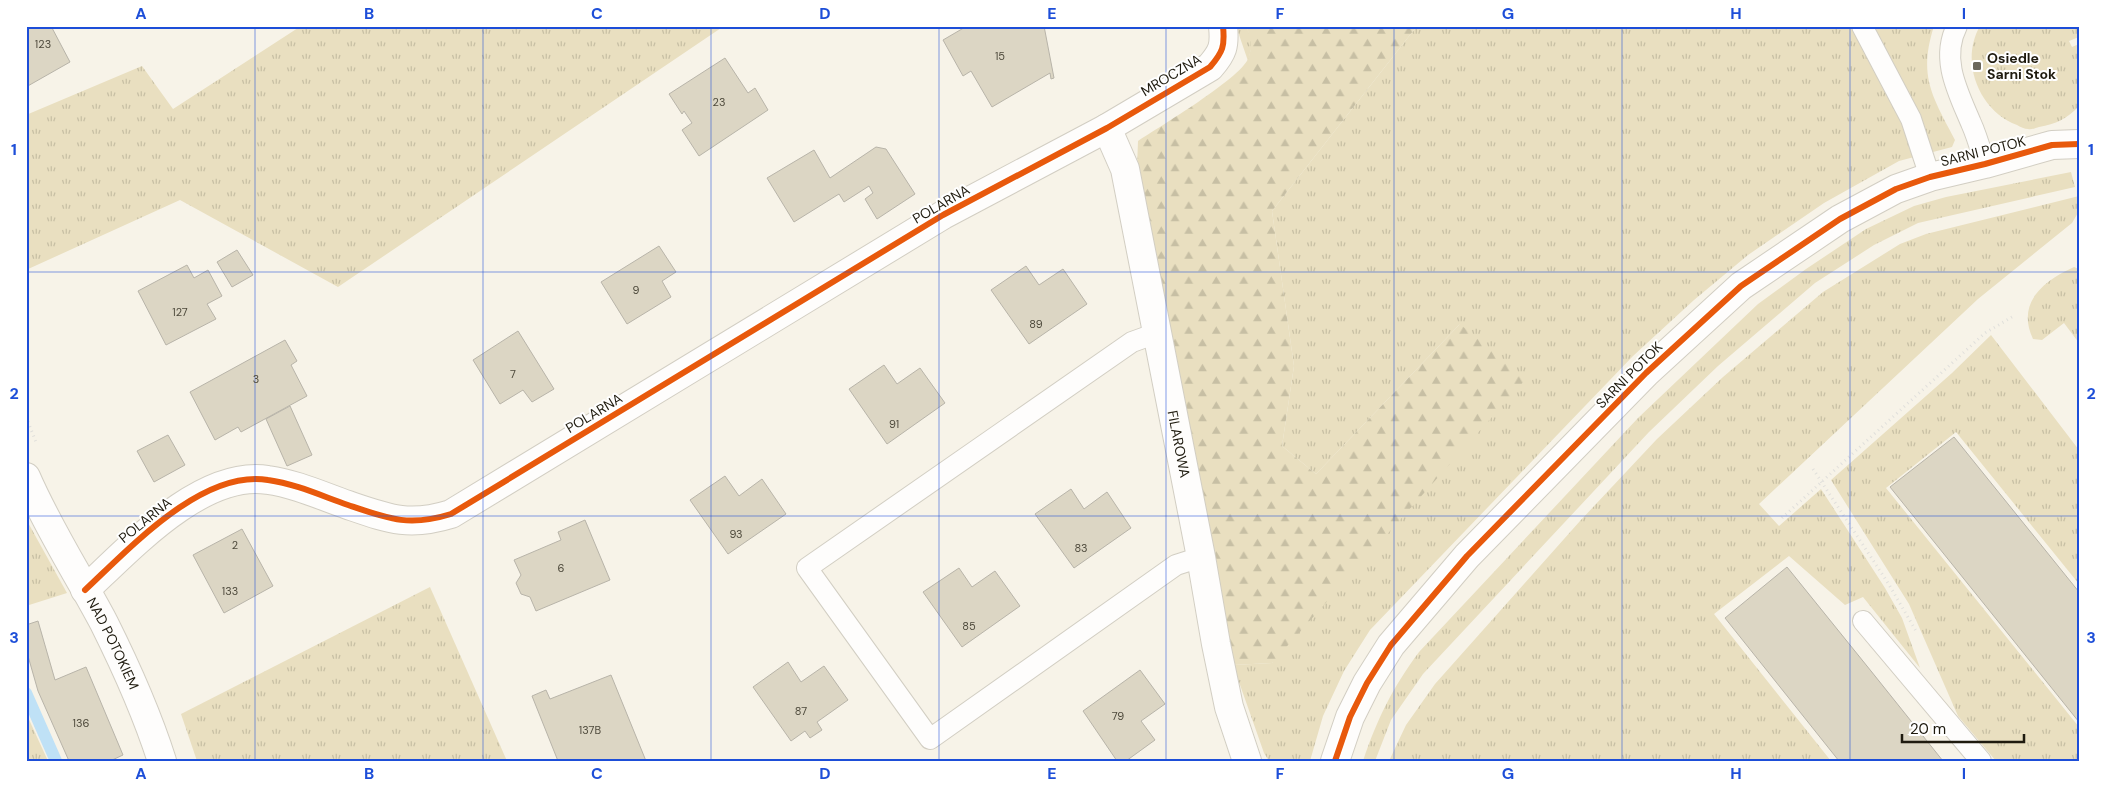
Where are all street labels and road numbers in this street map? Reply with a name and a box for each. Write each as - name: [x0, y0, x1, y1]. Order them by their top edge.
- street label: MROCZNA: [1137, 50, 1205, 100]
- street label: SARNI POTOK: [1939, 132, 2027, 170]
- street label: POLARNA: [909, 180, 973, 228]
- street label: SARNI POTOK: [1592, 338, 1666, 412]
- street label: POLARNA: [562, 389, 626, 437]
- street label: FILAROWA: [1163, 409, 1194, 479]
- street label: POLARNA: [115, 493, 175, 547]
- street label: NAD POTOKIEM: [83, 594, 143, 692]

